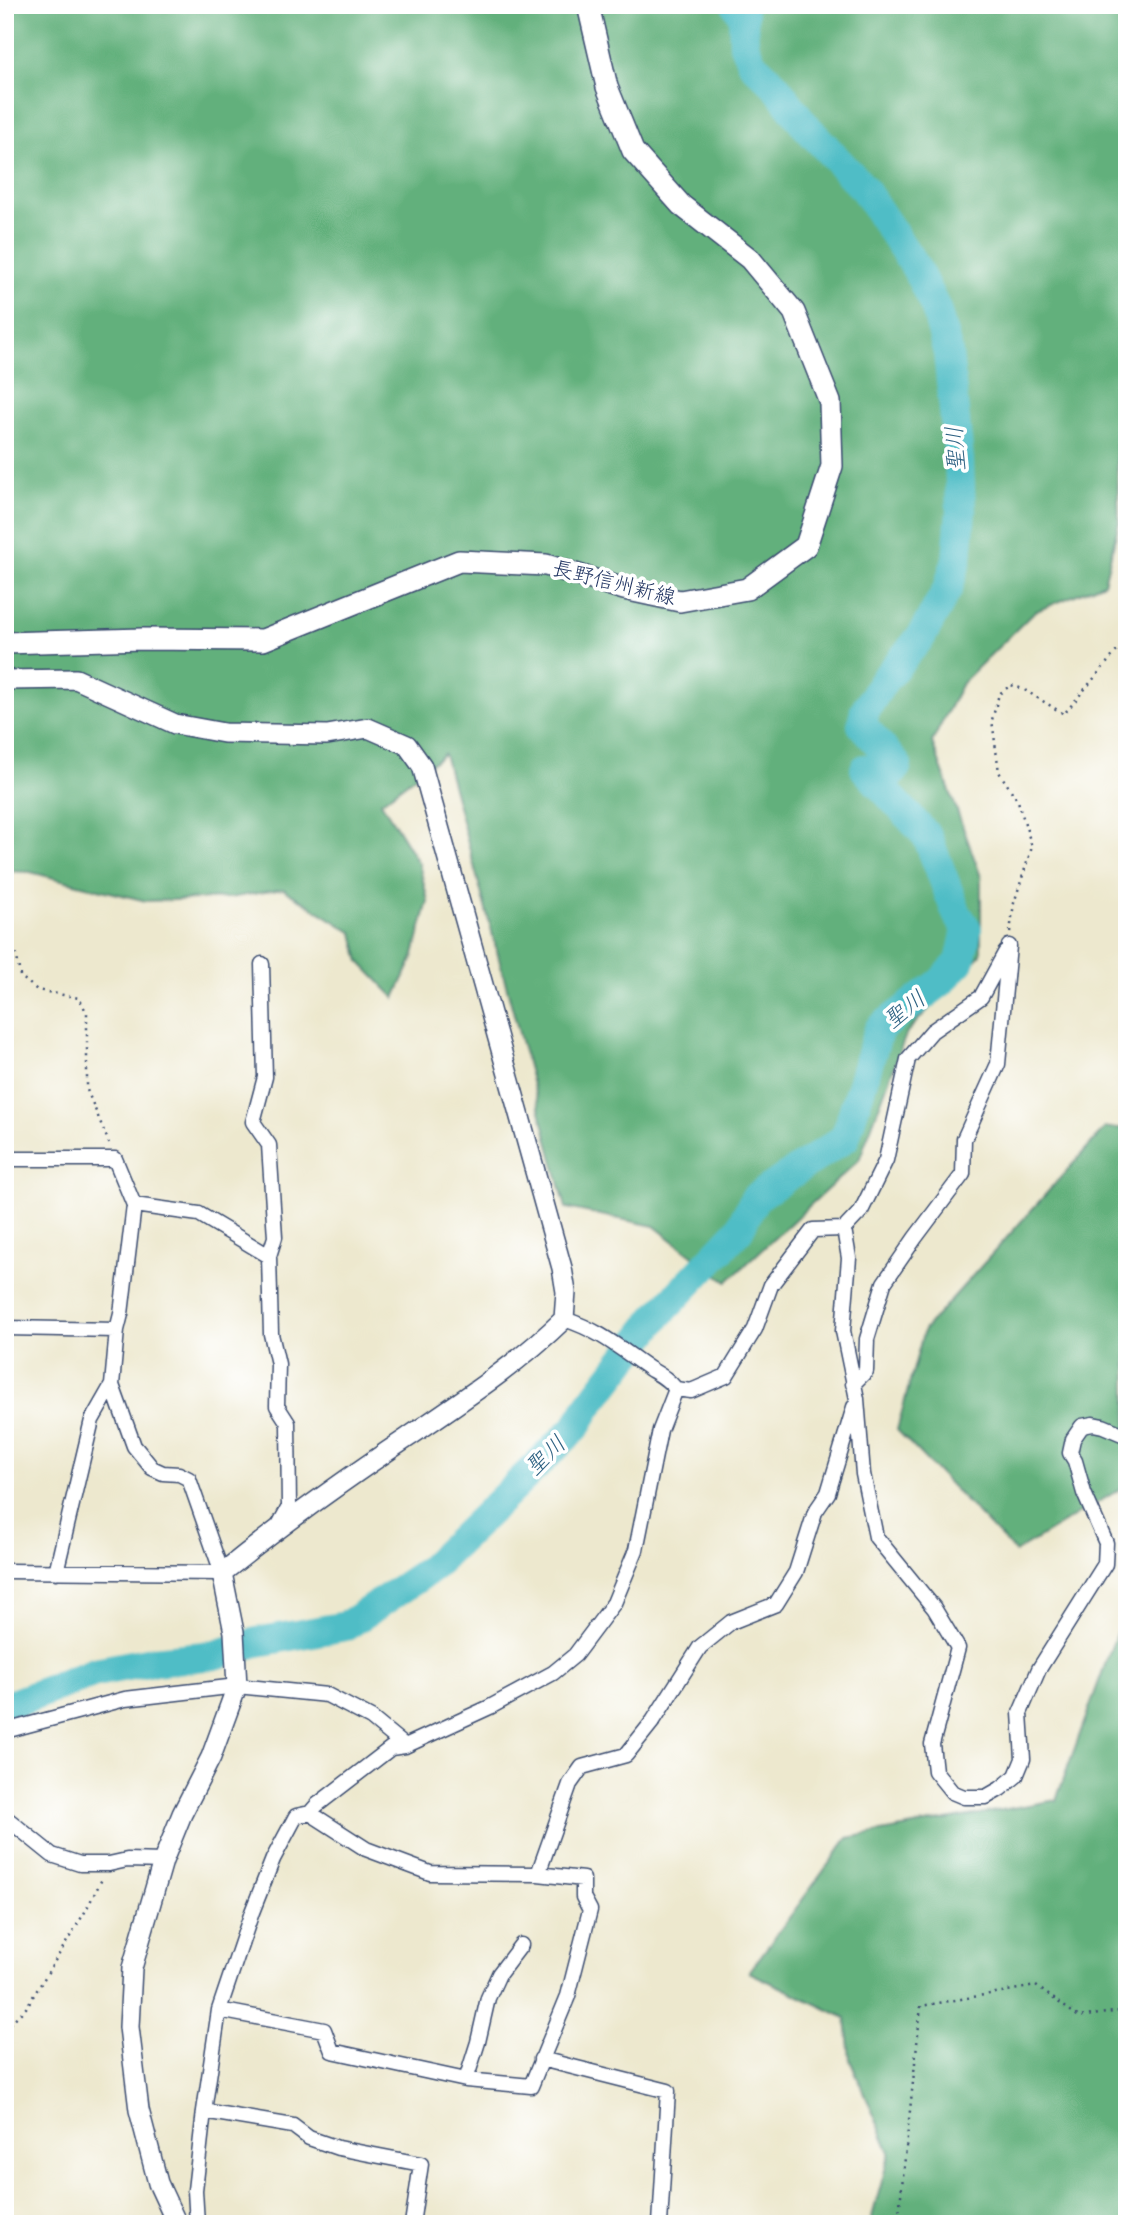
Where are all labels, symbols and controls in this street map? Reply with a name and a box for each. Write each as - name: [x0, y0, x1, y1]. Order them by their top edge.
- water label: 聖川: [938, 425, 974, 473]
- street label: 長野信州新線: [549, 554, 679, 612]
- water label: 聖川: [877, 983, 933, 1037]
- water label: 聖川: [518, 1429, 574, 1483]

